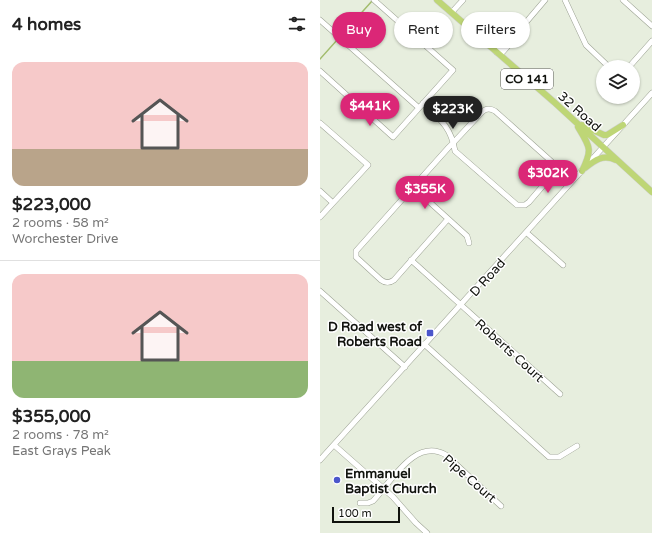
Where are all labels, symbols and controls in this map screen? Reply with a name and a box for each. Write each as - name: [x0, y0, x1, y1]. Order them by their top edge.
- chip: Buy: [332, 12, 386, 48]
- chip: Rent: [394, 12, 453, 48]
- chip: Filters: [461, 12, 530, 48]
- icon: filters: [286, 13, 308, 35]
- text: 4 homes: [12, 14, 81, 35]
- map controls: [596, 60, 640, 104]
- button: layers: [596, 60, 640, 104]
- road number: CO 141: [501, 69, 553, 89]
- icon: home: [124, 88, 196, 160]
- street label: 32 Road: [555, 88, 604, 135]
- pin: $441K: [342, 93, 398, 127]
- pin: $223K: [425, 96, 481, 130]
- text: $441K: [349, 98, 391, 114]
- text: $223K: [432, 101, 474, 117]
- pin: $302K: [520, 160, 576, 194]
- text: $302K: [527, 165, 569, 181]
- pin: $355K: [397, 176, 453, 210]
- text: $355K: [404, 181, 446, 197]
- text: $223,000: [12, 194, 91, 215]
- text: 2 rooms · 58 m²: [12, 215, 109, 231]
- text: Worchester Drive: [12, 231, 118, 247]
- street label: D Road: [466, 255, 509, 300]
- icon: home: [124, 300, 196, 372]
- street label: Roberts Court: [472, 316, 547, 386]
- place label: D Road west of Roberts Road: [328, 319, 423, 350]
- marker: D Road west of Roberts Road: [425, 328, 435, 338]
- text: $355,000: [12, 406, 91, 427]
- text: 2 rooms · 78 m²: [12, 427, 109, 443]
- text: East Grays Peak: [12, 443, 111, 459]
- street label: Pipe Court: [439, 451, 499, 506]
- place label: Emmanuel Baptist Church: [345, 466, 437, 497]
- marker: Emmanuel Baptist Church: [332, 475, 342, 485]
- scale bar: [332, 505, 400, 524]
- text: 100 m: [338, 507, 372, 520]

